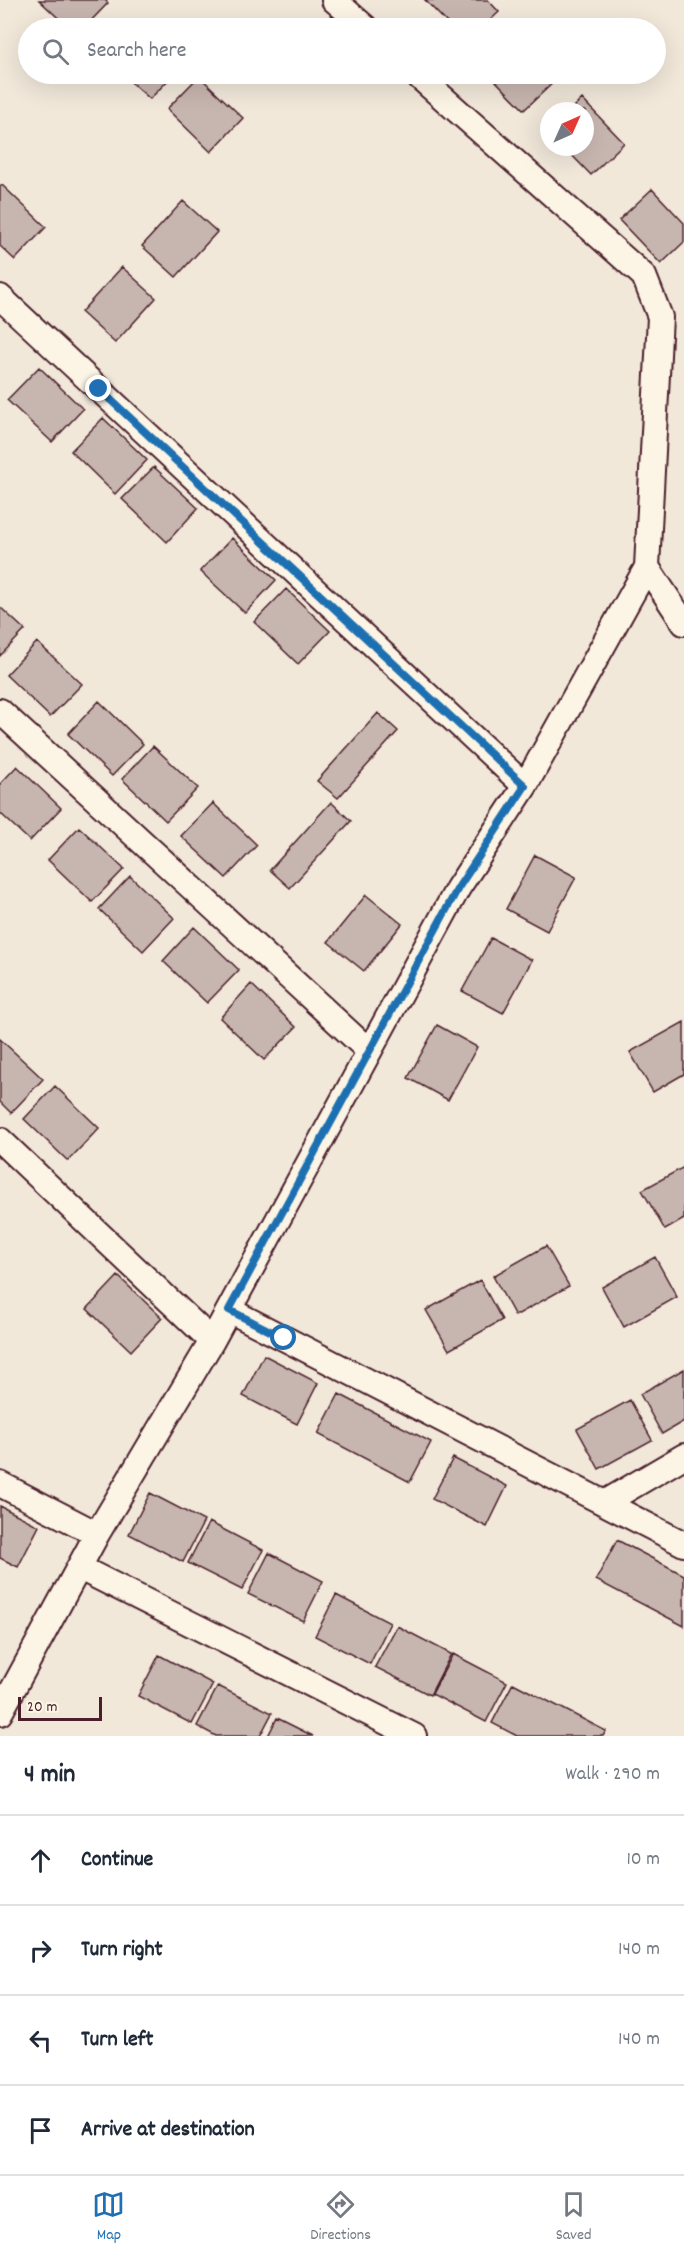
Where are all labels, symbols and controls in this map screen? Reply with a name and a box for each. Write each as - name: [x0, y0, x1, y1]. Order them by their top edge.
- search box: [18, 18, 666, 84]
- icon: search: [39, 35, 72, 68]
- text: Search here: [87, 36, 186, 67]
- north arrow: [540, 102, 594, 156]
- route end: [85, 375, 111, 401]
- route start: [270, 1324, 296, 1350]
- scale bar: [18, 1694, 102, 1722]
- text: 20 m: [27, 1696, 57, 1719]
- text: 4 min: [24, 1757, 75, 1794]
- text: Walk · 290 m: [565, 1761, 660, 1789]
- icon: ahead: [24, 1844, 57, 1877]
- text: Continue: [81, 1845, 153, 1876]
- text: 10 m: [626, 1846, 660, 1874]
- icon: right: [24, 1934, 57, 1967]
- text: Turn right: [81, 1935, 163, 1966]
- text: 140 m: [618, 1936, 660, 1964]
- icon: left: [24, 2024, 57, 2057]
- text: Turn left: [81, 2025, 153, 2056]
- text: 140 m: [618, 2026, 660, 2054]
- icon: arrive: [24, 2114, 57, 2147]
- text: Arrive at destination: [81, 2115, 255, 2146]
- tab: Map: [92, 2188, 125, 2247]
- tab: Directions: [310, 2188, 371, 2247]
- tab: Saved: [556, 2188, 592, 2247]

